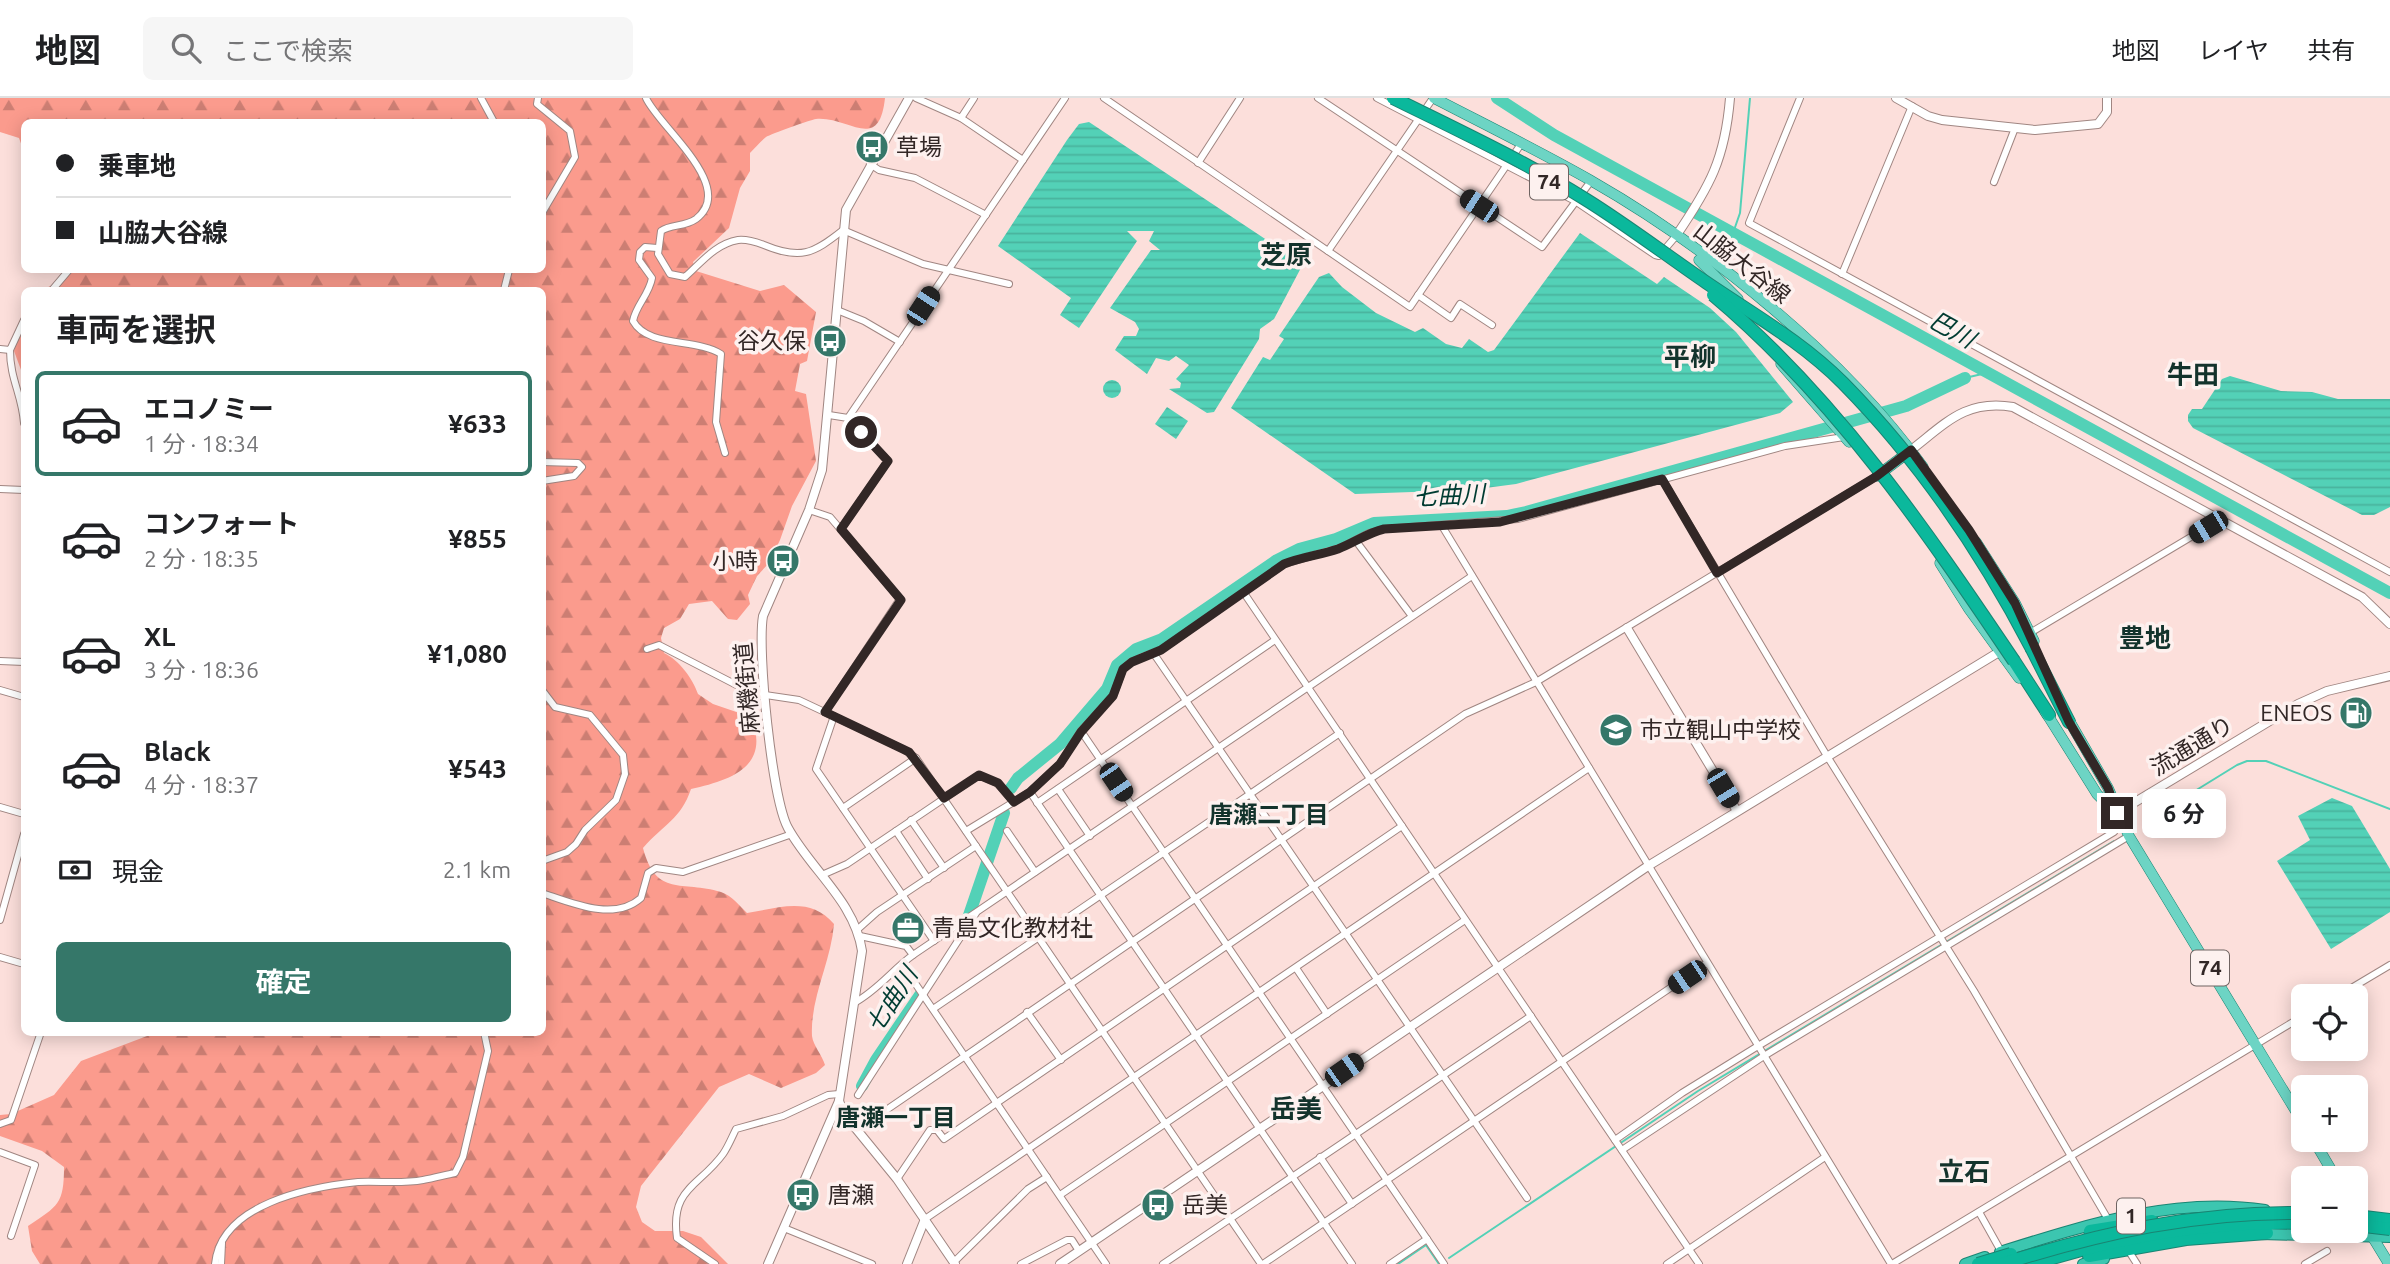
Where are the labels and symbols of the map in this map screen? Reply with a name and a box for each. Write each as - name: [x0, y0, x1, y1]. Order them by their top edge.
- bus stop icon: 草場: [853, 128, 891, 166]
- place label: 草場: [896, 134, 942, 159]
- road number: 74: [1530, 164, 1568, 200]
- car: [1456, 186, 1503, 226]
- street label: 山脇大谷線: [1689, 217, 1795, 308]
- district label: 芝原: [1260, 240, 1312, 269]
- car: [903, 283, 944, 329]
- water label: 巴川: [1925, 306, 1982, 354]
- bus stop icon: 谷久保: [811, 322, 849, 360]
- place label: 谷久保: [737, 328, 806, 353]
- district label: 平柳: [1664, 342, 1716, 371]
- district label: 牛田: [2167, 360, 2219, 389]
- route start: [845, 416, 877, 448]
- water label: 七曲川: [1412, 480, 1489, 511]
- car: [2185, 507, 2232, 547]
- bus stop icon: 小時: [764, 542, 802, 580]
- place label: 小時: [712, 548, 758, 573]
- district label: 豊地: [2119, 623, 2171, 652]
- street label: 麻機街道: [730, 641, 763, 735]
- fuel station icon: ENEOS: [2337, 694, 2375, 732]
- place label: ENEOS: [2260, 700, 2332, 725]
- school or university icon: 市立観山中学校: [1597, 711, 1635, 749]
- street label: 流通通り: [2146, 711, 2238, 780]
- place label: 市立観山中学校: [1640, 717, 1801, 742]
- car: [1096, 759, 1137, 805]
- car: [1704, 765, 1743, 811]
- callout: 6 分: [2142, 788, 2226, 838]
- route end: [2101, 797, 2133, 829]
- district label: 唐瀬二丁目: [1209, 801, 1329, 828]
- office icon: 青島文化教材社: [889, 909, 927, 947]
- place label: 青島文化教材社: [932, 915, 1093, 940]
- road number: 74: [2191, 950, 2229, 986]
- car: [1664, 957, 1711, 997]
- water label: 七曲川: [861, 960, 924, 1037]
- car: [1321, 1049, 1368, 1091]
- district label: 岳美: [1270, 1094, 1322, 1123]
- district label: 唐瀬一丁目: [836, 1104, 956, 1131]
- district label: 立石: [1938, 1157, 1990, 1186]
- bus stop icon: 唐瀬: [784, 1176, 822, 1214]
- place label: 唐瀬: [828, 1182, 874, 1207]
- bus stop icon: 岳美: [1139, 1186, 1177, 1224]
- place label: 岳美: [1182, 1192, 1228, 1217]
- road number: 1: [2117, 1198, 2145, 1234]

